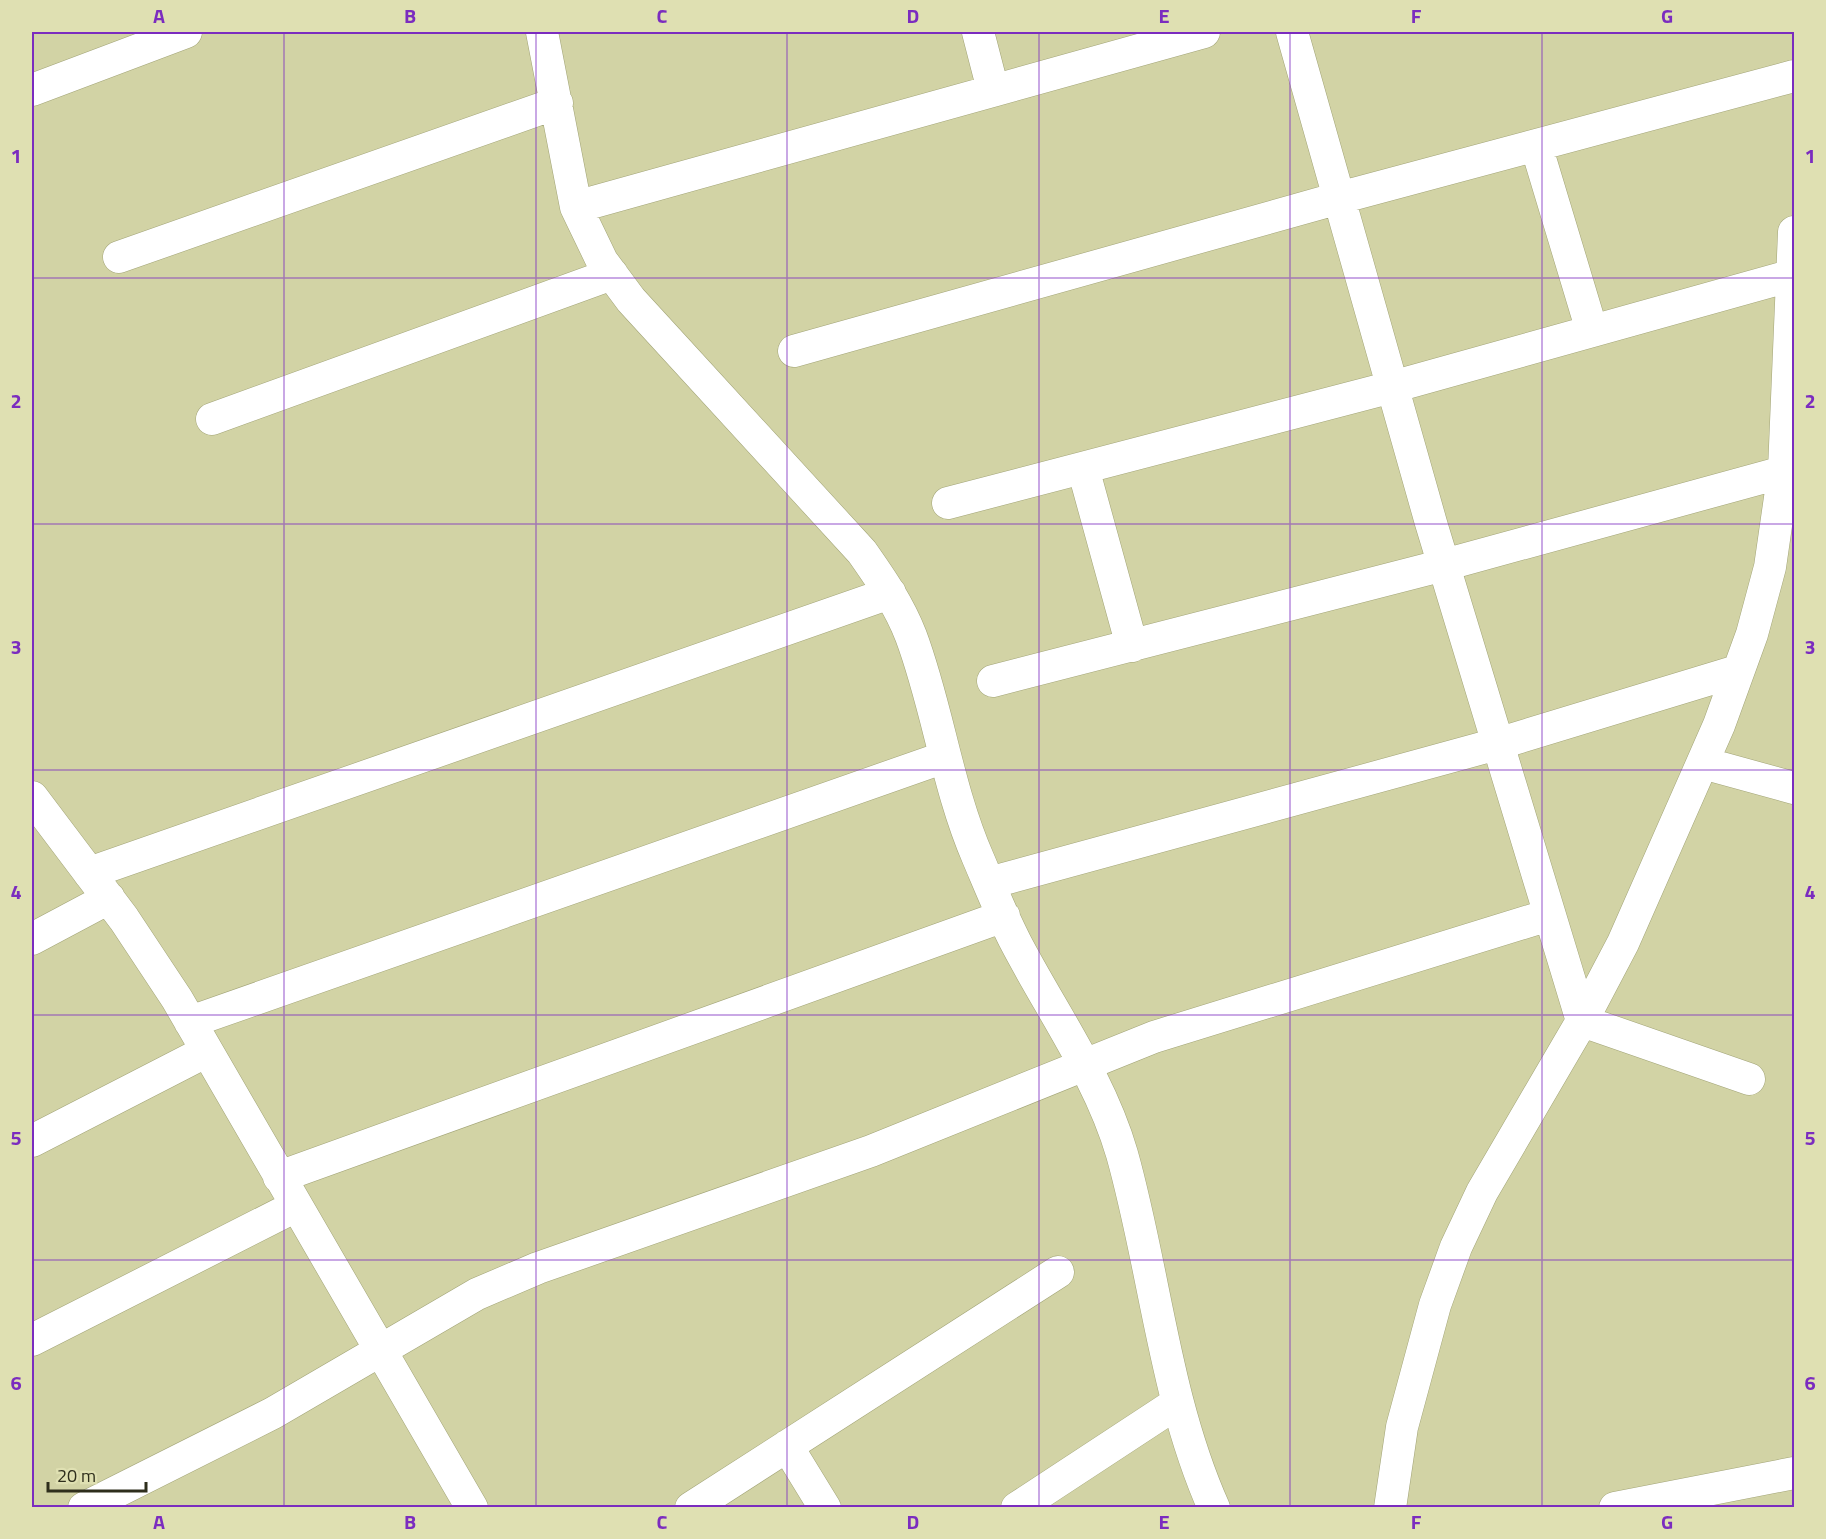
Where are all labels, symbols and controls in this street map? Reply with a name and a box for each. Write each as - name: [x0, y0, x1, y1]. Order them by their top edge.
- text: A: [153, 0, 165, 31]
- text: B: [404, 0, 416, 31]
- text: C: [657, 0, 668, 31]
- text: D: [907, 0, 919, 31]
- text: E: [1158, 0, 1170, 31]
- text: F: [1411, 0, 1422, 31]
- text: G: [1661, 0, 1673, 31]
- text: 1: [10, 140, 22, 171]
- text: 1: [1804, 140, 1816, 171]
- text: 2: [10, 385, 22, 416]
- text: 2: [1804, 385, 1816, 416]
- text: 3: [10, 631, 22, 662]
- text: 3: [1804, 631, 1816, 662]
- text: 4: [10, 876, 22, 907]
- text: 4: [1804, 876, 1816, 907]
- text: 5: [10, 1122, 22, 1153]
- text: 5: [1804, 1122, 1816, 1153]
- text: 6: [10, 1367, 22, 1398]
- text: 6: [1804, 1367, 1816, 1398]
- scale bar: [48, 1455, 146, 1493]
- text: 20 m: [57, 1462, 96, 1489]
- text: A: [153, 1506, 165, 1537]
- text: B: [404, 1506, 416, 1537]
- text: C: [657, 1506, 668, 1537]
- text: D: [907, 1506, 919, 1537]
- text: E: [1158, 1506, 1170, 1537]
- text: F: [1411, 1506, 1422, 1537]
- text: G: [1661, 1506, 1673, 1537]

